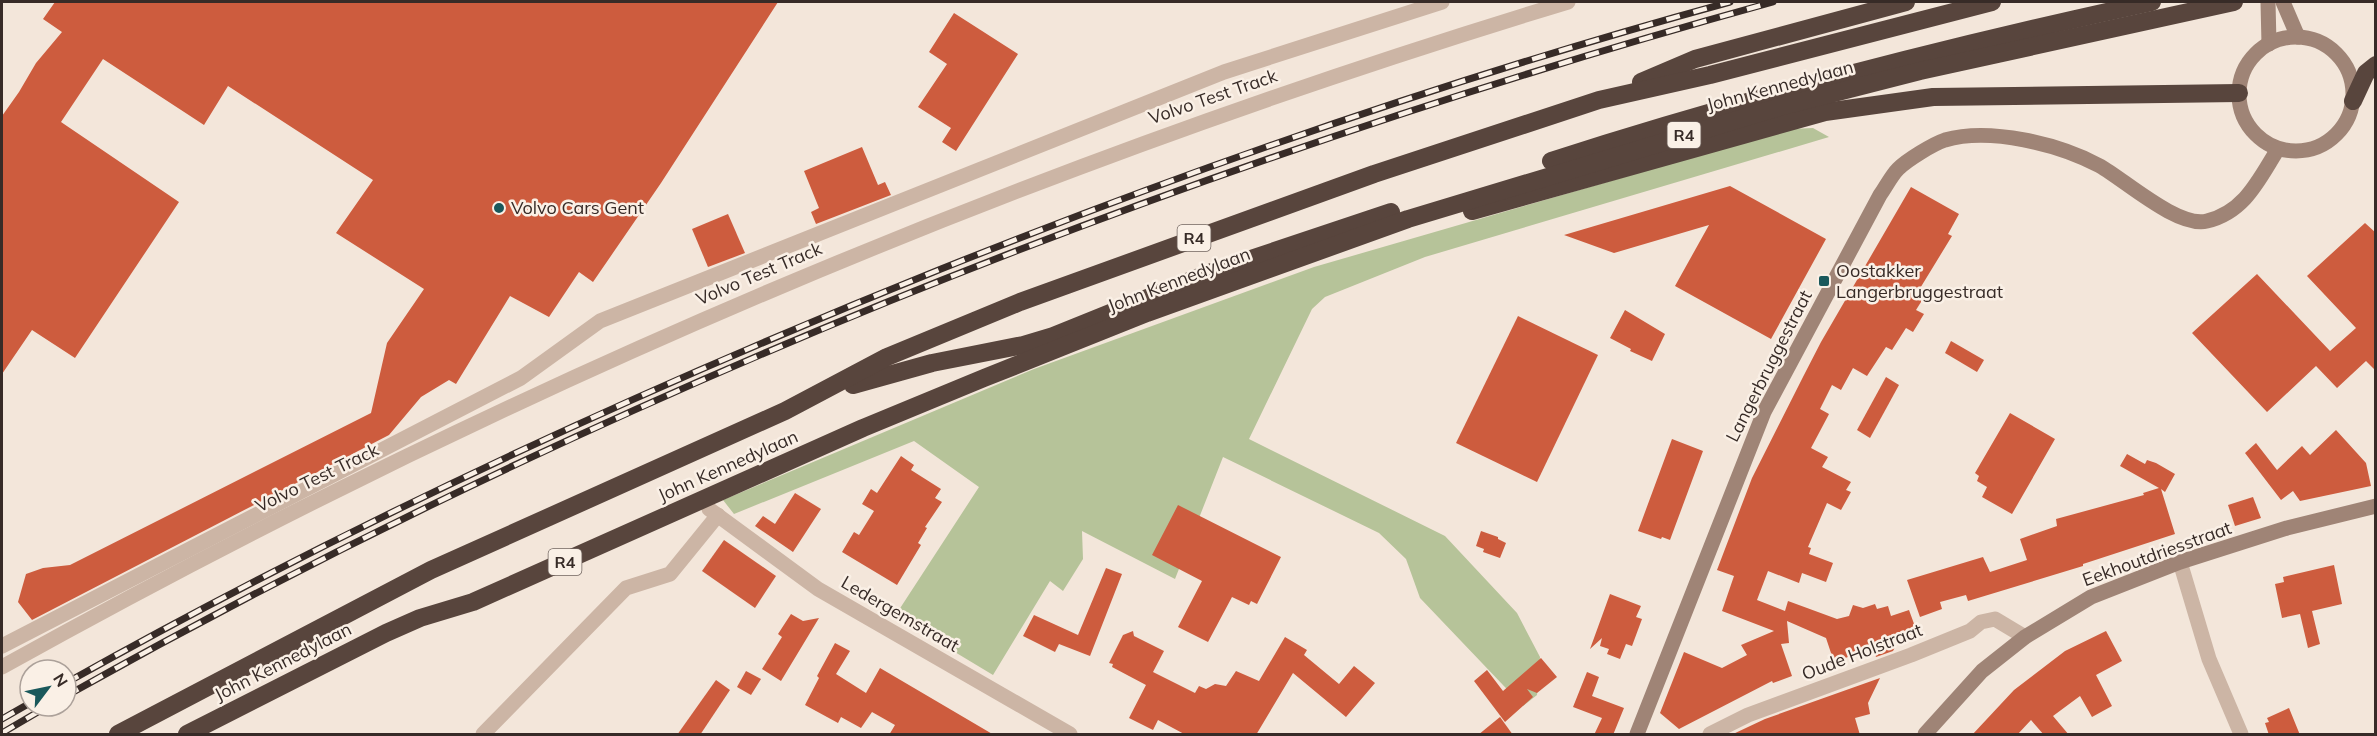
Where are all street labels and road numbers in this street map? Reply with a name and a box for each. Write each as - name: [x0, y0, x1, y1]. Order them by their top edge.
- street label: John Kennedylaan: [1704, 55, 1856, 116]
- street label: Volvo Test Track: [1145, 64, 1281, 129]
- road number: R4: [1668, 122, 1700, 148]
- road number: R4: [1178, 225, 1210, 251]
- street label: Volvo Test Track: [692, 236, 826, 310]
- street label: John Kennedylaan: [1104, 242, 1253, 317]
- street label: Langerbruggestraat: [1720, 286, 1817, 445]
- street label: John Kennedylaan: [654, 424, 801, 507]
- street label: Volvo Test Track: [251, 437, 383, 517]
- street label: Eekhoutdriesstraat: [2079, 516, 2234, 591]
- road number: R4: [548, 549, 582, 575]
- street label: Ledergemstraat: [837, 570, 963, 657]
- street label: John Kennedylaan: [210, 617, 355, 706]
- street label: Oude Holstraat: [1798, 618, 1925, 685]

